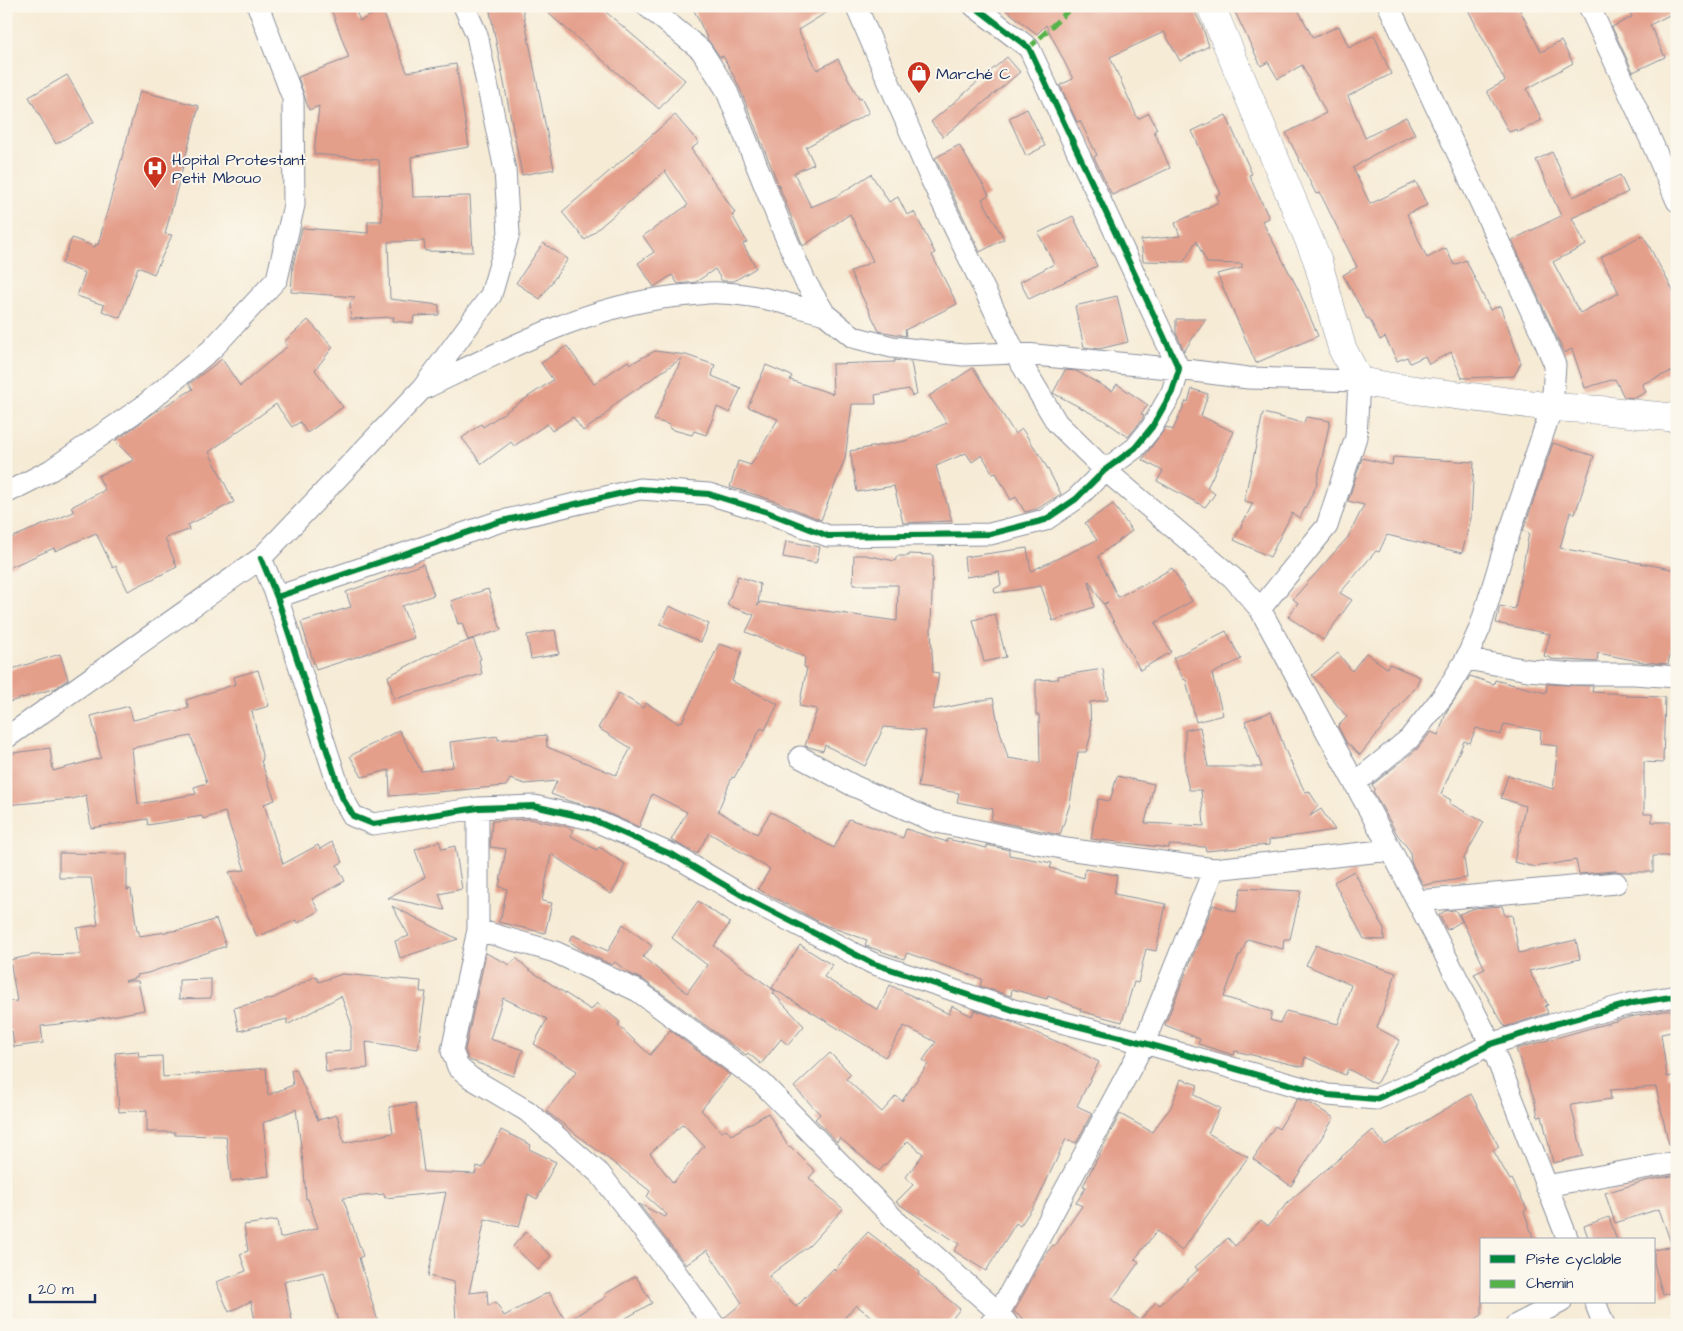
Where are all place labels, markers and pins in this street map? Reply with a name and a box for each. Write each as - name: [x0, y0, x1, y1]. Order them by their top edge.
- shop icon: Marché C: [906, 60, 932, 94]
- place label: Marché C: [936, 63, 1011, 85]
- place label: Hopital Protestant Petit Mbouo: [172, 149, 306, 189]
- hospital icon: Hopital Protestant Petit Mbouo: [142, 155, 168, 189]

